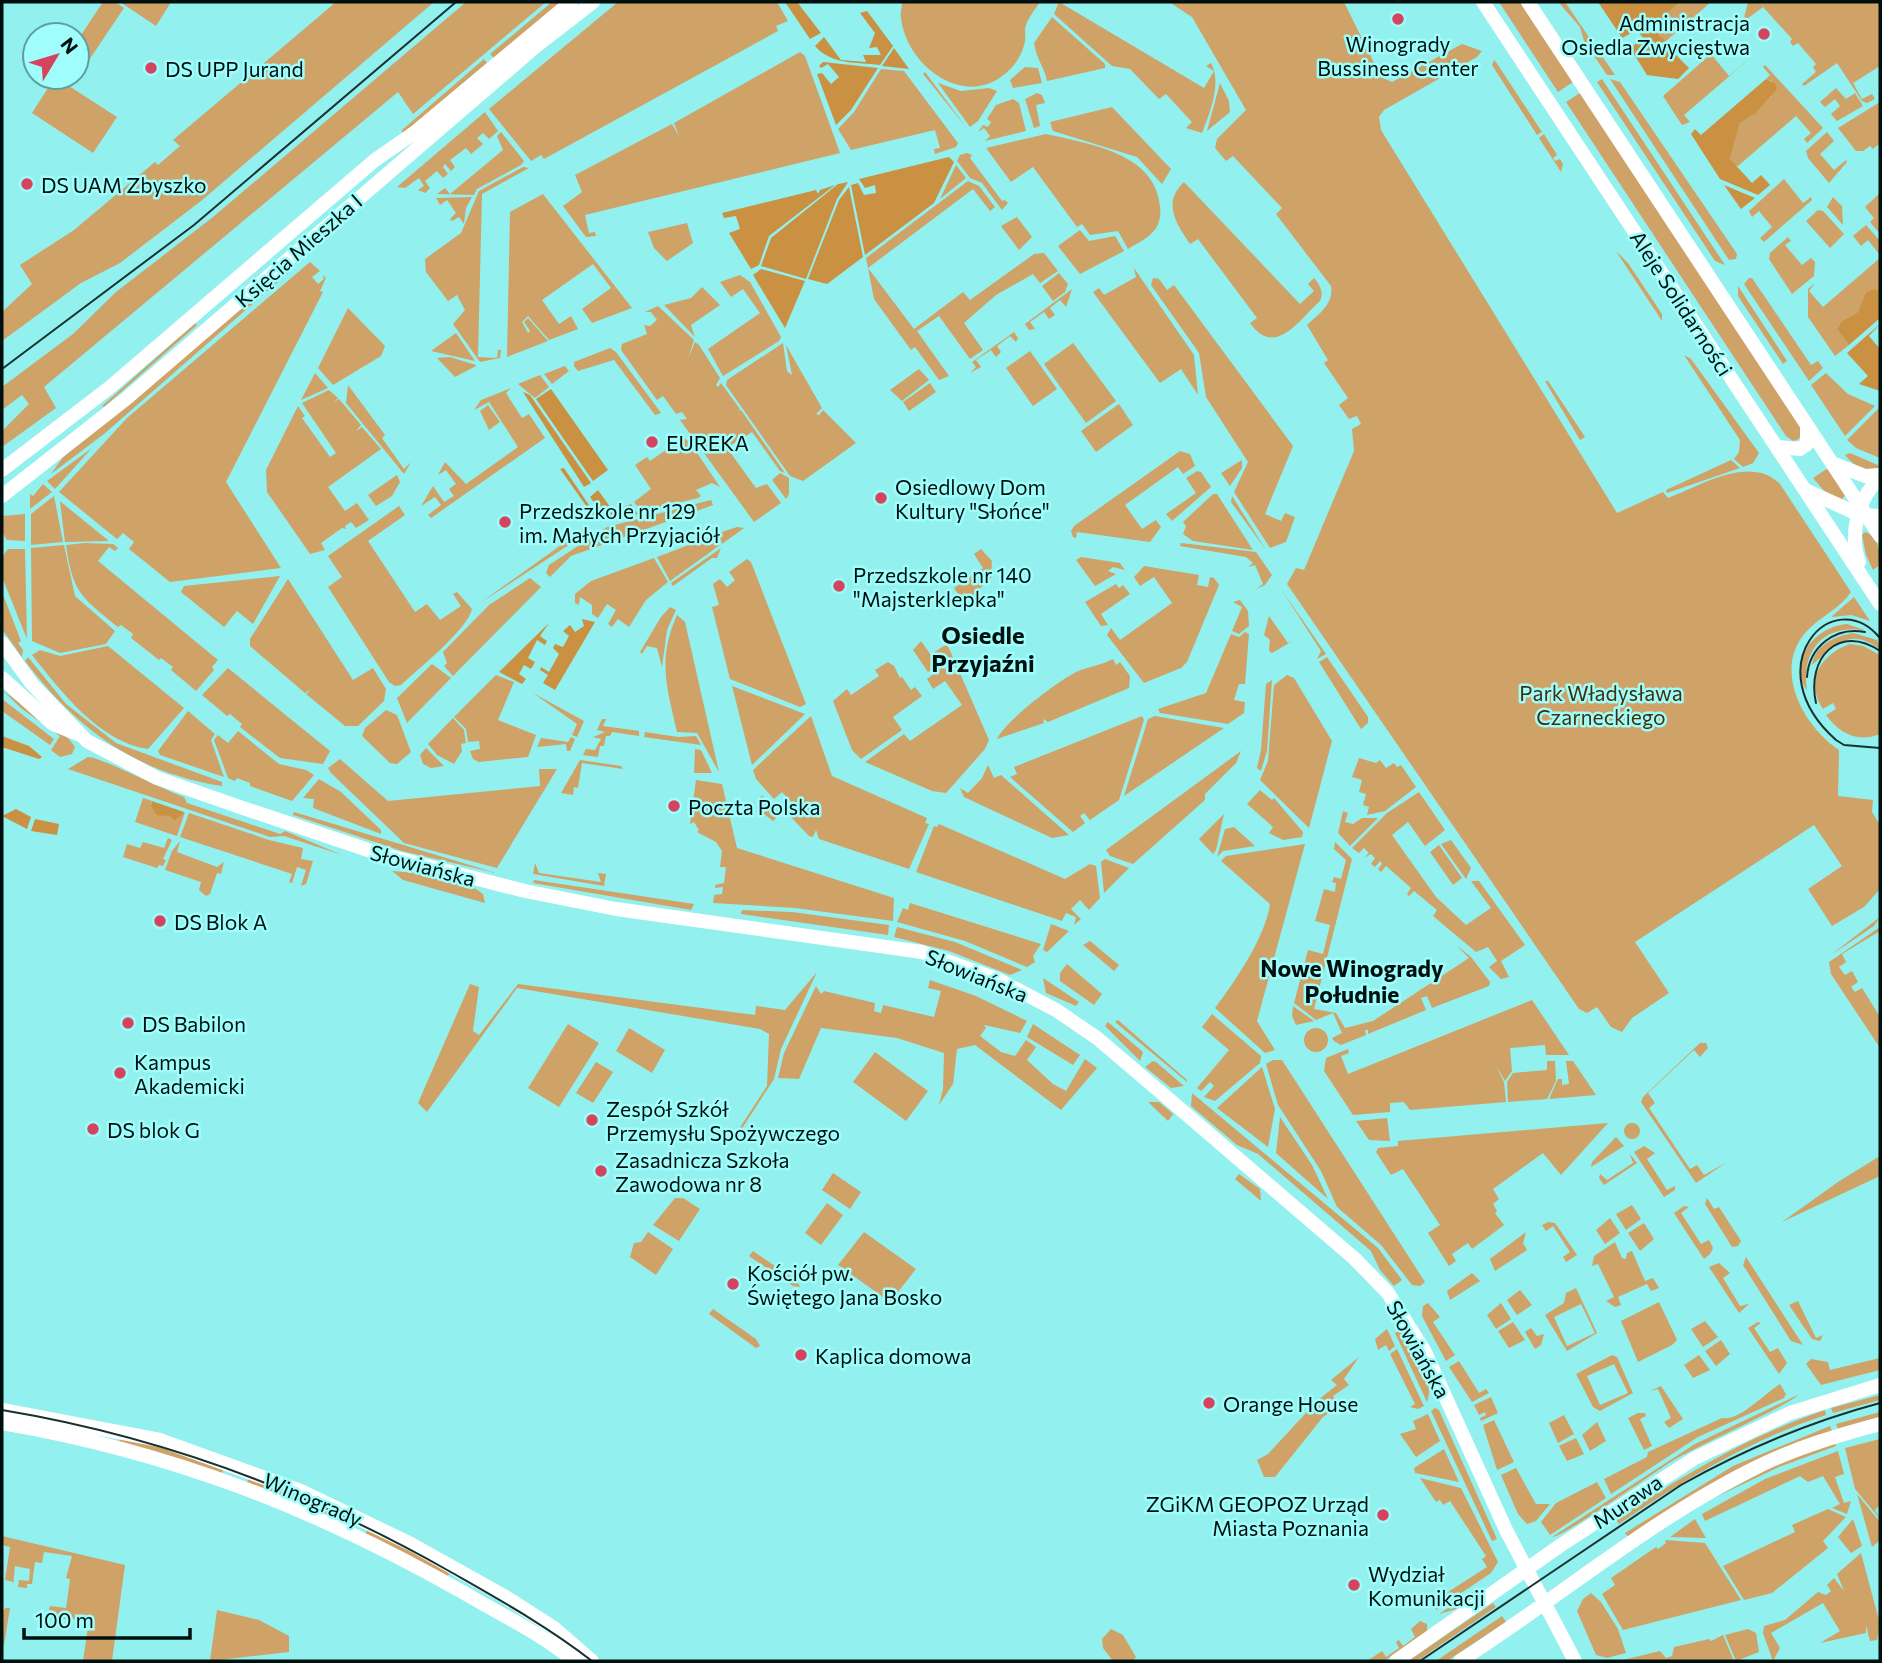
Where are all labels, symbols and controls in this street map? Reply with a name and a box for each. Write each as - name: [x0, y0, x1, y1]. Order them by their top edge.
- place label: Administracja Osiedla Zwycięstwa: [1561, 10, 1750, 59]
- marker: Winogrady Bussiness Center: [1390, 11, 1406, 27]
- north arrow: [21, 21, 91, 91]
- marker: Administracja Osiedla Zwycięstwa: [1756, 26, 1772, 42]
- place label: Winogrady Bussiness Center: [1317, 31, 1479, 80]
- text: N: [56, 33, 83, 58]
- place label: DS UPP Jurand: [165, 56, 304, 81]
- marker: DS UPP Jurand: [143, 60, 159, 76]
- place label: DS UAM Zbyszko: [41, 172, 207, 197]
- marker: DS UAM Zbyszko: [19, 176, 35, 192]
- street label: Księcia Mieszka I: [230, 188, 366, 312]
- street label: Aleje Solidarności: [1626, 226, 1738, 380]
- place label: EUREKA: [666, 430, 749, 455]
- marker: EUREKA: [644, 434, 660, 450]
- place label: Osiedlowy Dom Kultury "Słońce": [895, 474, 1050, 523]
- marker: Osiedlowy Dom Kultury "Słońce": [873, 490, 889, 506]
- place label: Przedszkole nr 129 im. Małych Przyjaciół: [519, 498, 720, 547]
- marker: Przedszkole nr 129 im. Małych Przyjaciół: [497, 514, 513, 530]
- place label: Przedszkole nr 140 "Majsterklepka": [853, 562, 1032, 611]
- marker: Przedszkole nr 140 "Majsterklepka": [831, 578, 847, 594]
- district label: Osiedle Przyjaźni: [931, 620, 1035, 677]
- park label: Park Władysława Czarneckiego: [1519, 680, 1683, 729]
- place label: Poczta Polska: [688, 794, 820, 819]
- marker: Poczta Polska: [666, 798, 682, 814]
- street label: Słowiańska: [368, 839, 478, 891]
- place label: DS Blok A: [174, 909, 267, 934]
- marker: DS Blok A: [152, 913, 168, 929]
- street label: Słowiańska: [922, 943, 1032, 1007]
- district label: Nowe Winogrady Południe: [1260, 954, 1444, 1008]
- place label: DS Babilon: [142, 1011, 246, 1036]
- marker: DS Babilon: [120, 1015, 136, 1031]
- place label: Kampus Akademicki: [134, 1049, 245, 1098]
- marker: Kampus Akademicki: [112, 1065, 128, 1081]
- place label: Zespół Szkół Przemysłu Spożywczego: [606, 1096, 840, 1145]
- marker: Zespół Szkół Przemysłu Spożywczego: [584, 1112, 600, 1128]
- place label: DS blok G: [107, 1117, 200, 1142]
- marker: DS blok G: [85, 1121, 101, 1137]
- place label: Zasadnicza Szkoła Zawodowa nr 8: [615, 1147, 790, 1196]
- marker: Zasadnicza Szkoła Zawodowa nr 8: [593, 1163, 609, 1179]
- place label: Kościół pw. Świętego Jana Bosko: [747, 1260, 942, 1309]
- marker: Kościół pw. Świętego Jana Bosko: [725, 1276, 741, 1292]
- street label: Słowiańska: [1382, 1296, 1456, 1402]
- place label: Kaplica domowa: [815, 1343, 971, 1368]
- marker: Kaplica domowa: [793, 1347, 809, 1363]
- place label: Orange House: [1223, 1391, 1358, 1416]
- marker: Orange House: [1201, 1395, 1217, 1411]
- street label: Winogrady: [260, 1467, 366, 1531]
- street label: Murawa: [1588, 1469, 1666, 1533]
- place label: ZGiKM GEOPOZ Urząd Miasta Poznania: [1146, 1491, 1369, 1540]
- marker: ZGiKM GEOPOZ Urząd Miasta Poznania: [1375, 1507, 1391, 1523]
- place label: Wydział Komunikacji: [1368, 1561, 1485, 1610]
- marker: Wydział Komunikacji: [1346, 1577, 1362, 1593]
- scale bar: [24, 1596, 191, 1640]
- text: 100 m: [35, 1607, 94, 1632]

